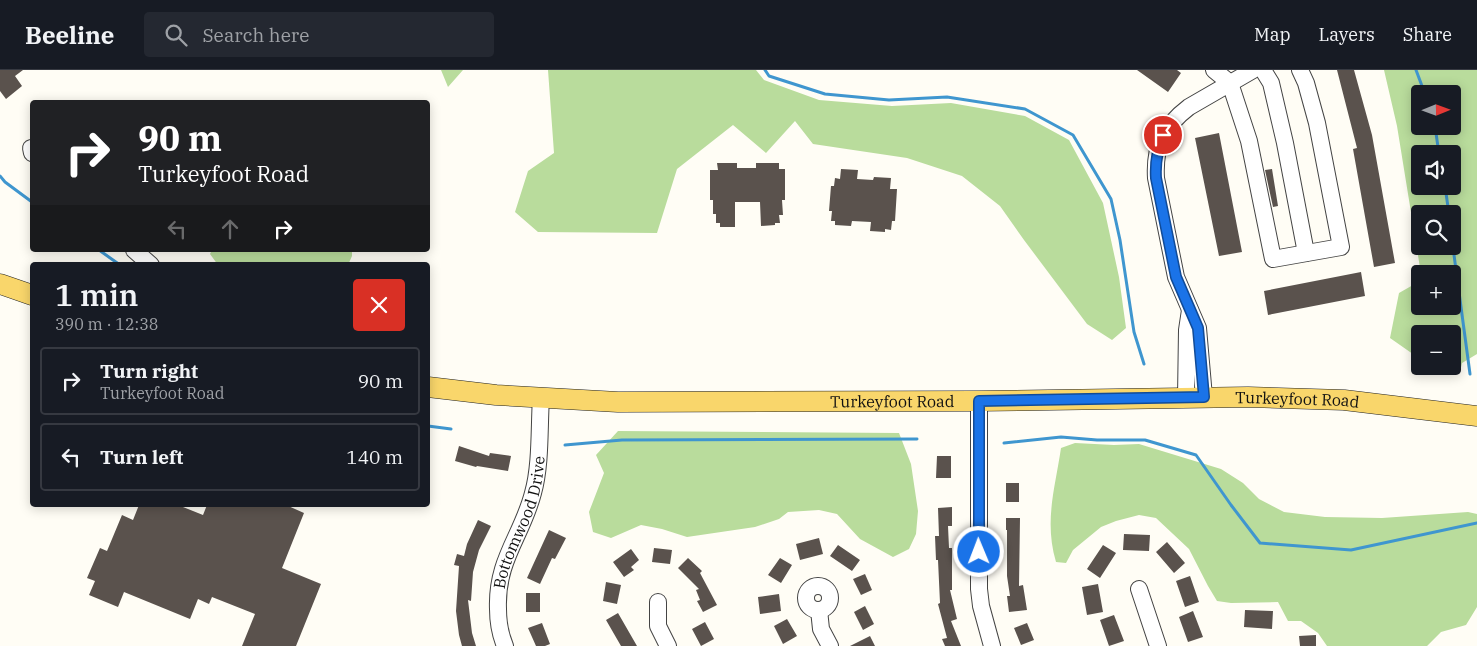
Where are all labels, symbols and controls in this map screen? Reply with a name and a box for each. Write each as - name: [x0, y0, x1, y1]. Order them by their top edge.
- search box: [144, 12, 494, 57]
- text: Beeline: [25, 19, 114, 51]
- icon: search: [162, 21, 190, 49]
- text: Search here: [202, 23, 309, 47]
- text: Map: [1254, 23, 1291, 46]
- text: Layers: [1319, 23, 1375, 46]
- text: Share: [1403, 23, 1452, 46]
- north arrow: [1411, 85, 1461, 135]
- map controls: [1411, 85, 1461, 375]
- pin: [1142, 114, 1184, 156]
- text: 90 m: [138, 115, 222, 161]
- icon: right: [55, 120, 120, 185]
- icon: arrive: [1149, 121, 1177, 149]
- button: sound: [1411, 145, 1461, 195]
- text: Turkeyfoot Road: [138, 159, 309, 188]
- button: search: [1411, 205, 1461, 255]
- icon: left: [163, 215, 191, 243]
- icon: ahead: [216, 215, 244, 243]
- icon: right: [269, 215, 297, 243]
- button: +: [1411, 265, 1461, 315]
- text: 1 min: [55, 275, 138, 314]
- button: close: [353, 279, 405, 331]
- text: 390 m · 12:38: [55, 314, 158, 334]
- button: −: [1411, 325, 1461, 375]
- text: Turn right: [100, 359, 198, 383]
- icon: right: [57, 367, 85, 395]
- text: 90 m: [358, 369, 403, 393]
- text: Turkeyfoot Road: [100, 383, 224, 403]
- street label: Turkeyfoot Road: [1235, 387, 1361, 412]
- street label: Turkeyfoot Road: [830, 391, 955, 411]
- icon: left: [57, 443, 85, 471]
- text: Turn left: [100, 445, 183, 469]
- text: 140 m: [346, 445, 403, 469]
- street label: Bottomwood Drive: [489, 455, 549, 590]
- position arrow: [952, 525, 1004, 577]

